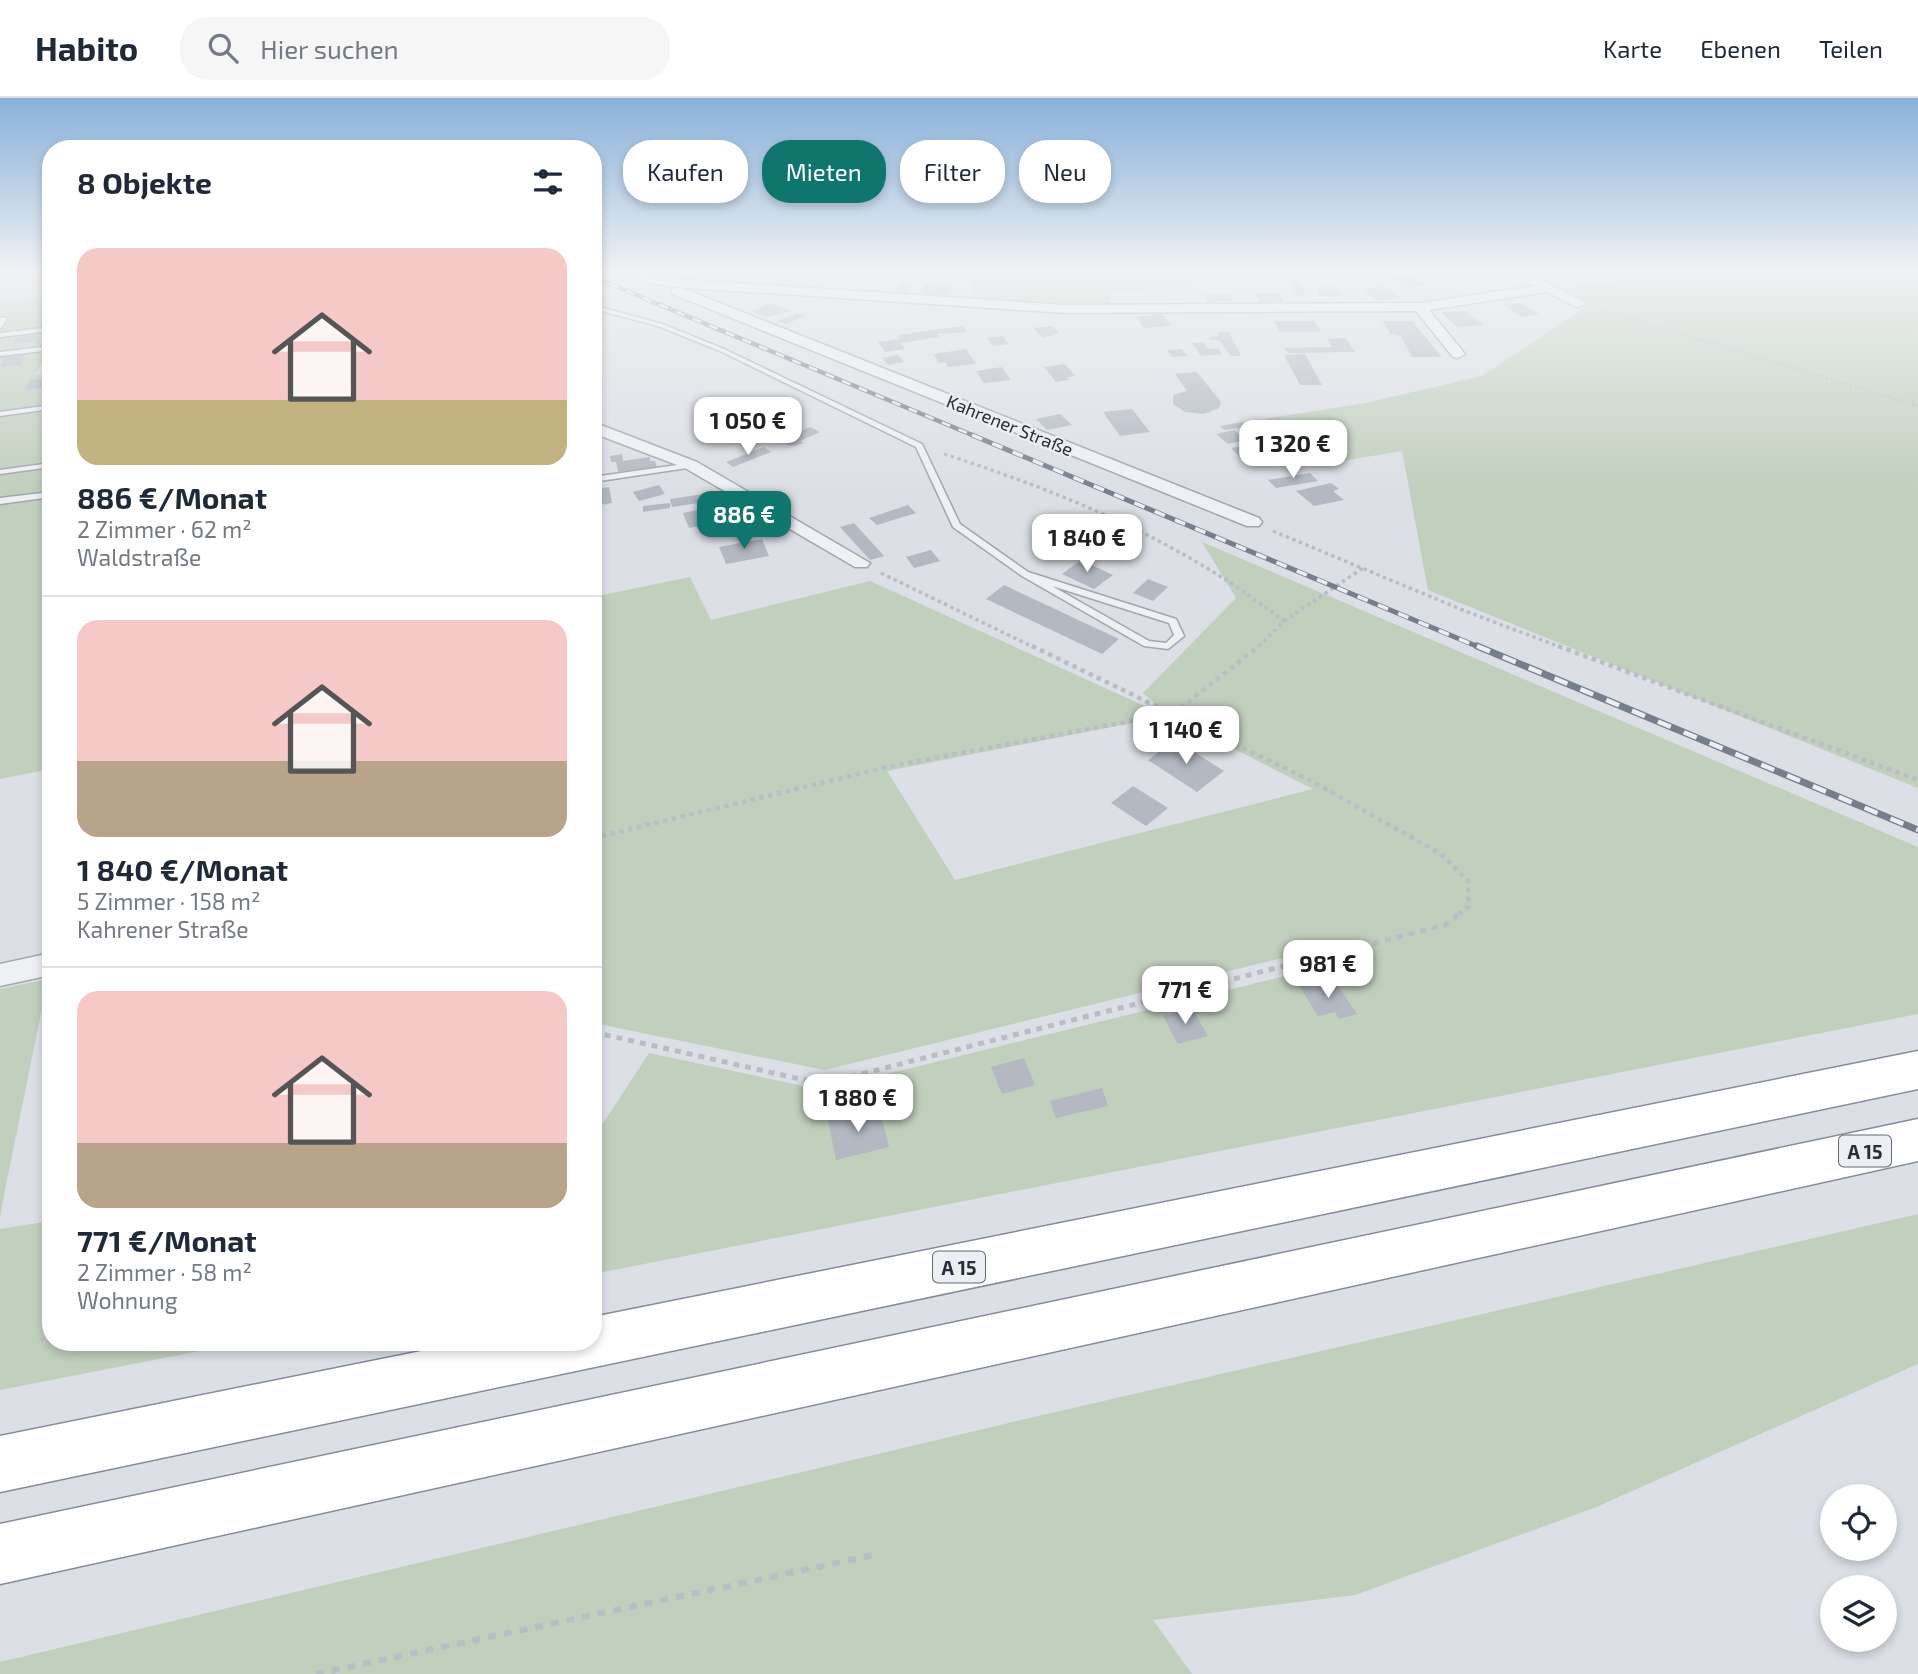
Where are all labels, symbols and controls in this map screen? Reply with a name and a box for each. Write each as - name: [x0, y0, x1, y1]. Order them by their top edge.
- search box: [180, 17, 670, 80]
- text: Habito: [35, 28, 138, 68]
- icon: search: [204, 29, 242, 67]
- text: Hier suchen: [260, 33, 399, 64]
- text: Karte: [1603, 34, 1662, 63]
- text: Ebenen: [1700, 34, 1781, 63]
- text: Teilen: [1819, 34, 1883, 63]
- chip: Kaufen: [623, 140, 748, 203]
- chip: Mieten: [762, 140, 886, 203]
- chip: Filter: [900, 140, 1005, 203]
- chip: Neu: [1019, 140, 1111, 203]
- icon: filters: [529, 163, 567, 201]
- text: 8 Objekte: [77, 164, 212, 200]
- icon: home: [259, 294, 385, 420]
- street label: Kahrener Straße: [944, 390, 1076, 460]
- pin: 1 050 €: [683, 398, 813, 457]
- text: 1 050 €: [710, 406, 786, 434]
- pin: 1 320 €: [1228, 420, 1358, 480]
- text: 1 320 €: [1255, 429, 1331, 457]
- text: 886 €/Monat: [77, 479, 267, 515]
- pin: 886 €: [695, 491, 793, 551]
- text: 886 €: [713, 500, 775, 528]
- pin: 1 840 €: [1022, 514, 1152, 574]
- text: 2 Zimmer · 62 m²: [77, 515, 252, 543]
- text: 1 840 €: [1048, 523, 1126, 551]
- text: Waldstraße: [77, 543, 201, 571]
- icon: home: [259, 666, 385, 792]
- pin: 1 140 €: [1121, 706, 1251, 766]
- text: 1 140 €: [1149, 715, 1223, 743]
- text: 1 840 €/Monat: [77, 851, 288, 887]
- text: 5 Zimmer · 158 m²: [77, 887, 261, 915]
- text: Kahrener Straße: [77, 915, 249, 943]
- pin: 981 €: [1279, 940, 1377, 1000]
- text: 981 €: [1299, 949, 1357, 977]
- pin: 771 €: [1136, 967, 1234, 1026]
- text: 771 €: [1158, 975, 1212, 1003]
- icon: home: [259, 1037, 385, 1163]
- pin: 1 880 €: [793, 1074, 923, 1134]
- text: 1 880 €: [819, 1083, 897, 1111]
- road number: A 15: [1839, 1135, 1891, 1166]
- text: 771 €/Monat: [77, 1222, 257, 1258]
- road number: A 15: [933, 1252, 985, 1282]
- text: 2 Zimmer · 58 m²: [77, 1258, 252, 1286]
- text: Wohnung: [77, 1286, 178, 1314]
- map controls: [1820, 1484, 1897, 1652]
- button: locate: [1820, 1484, 1897, 1561]
- button: layers: [1820, 1575, 1897, 1652]

